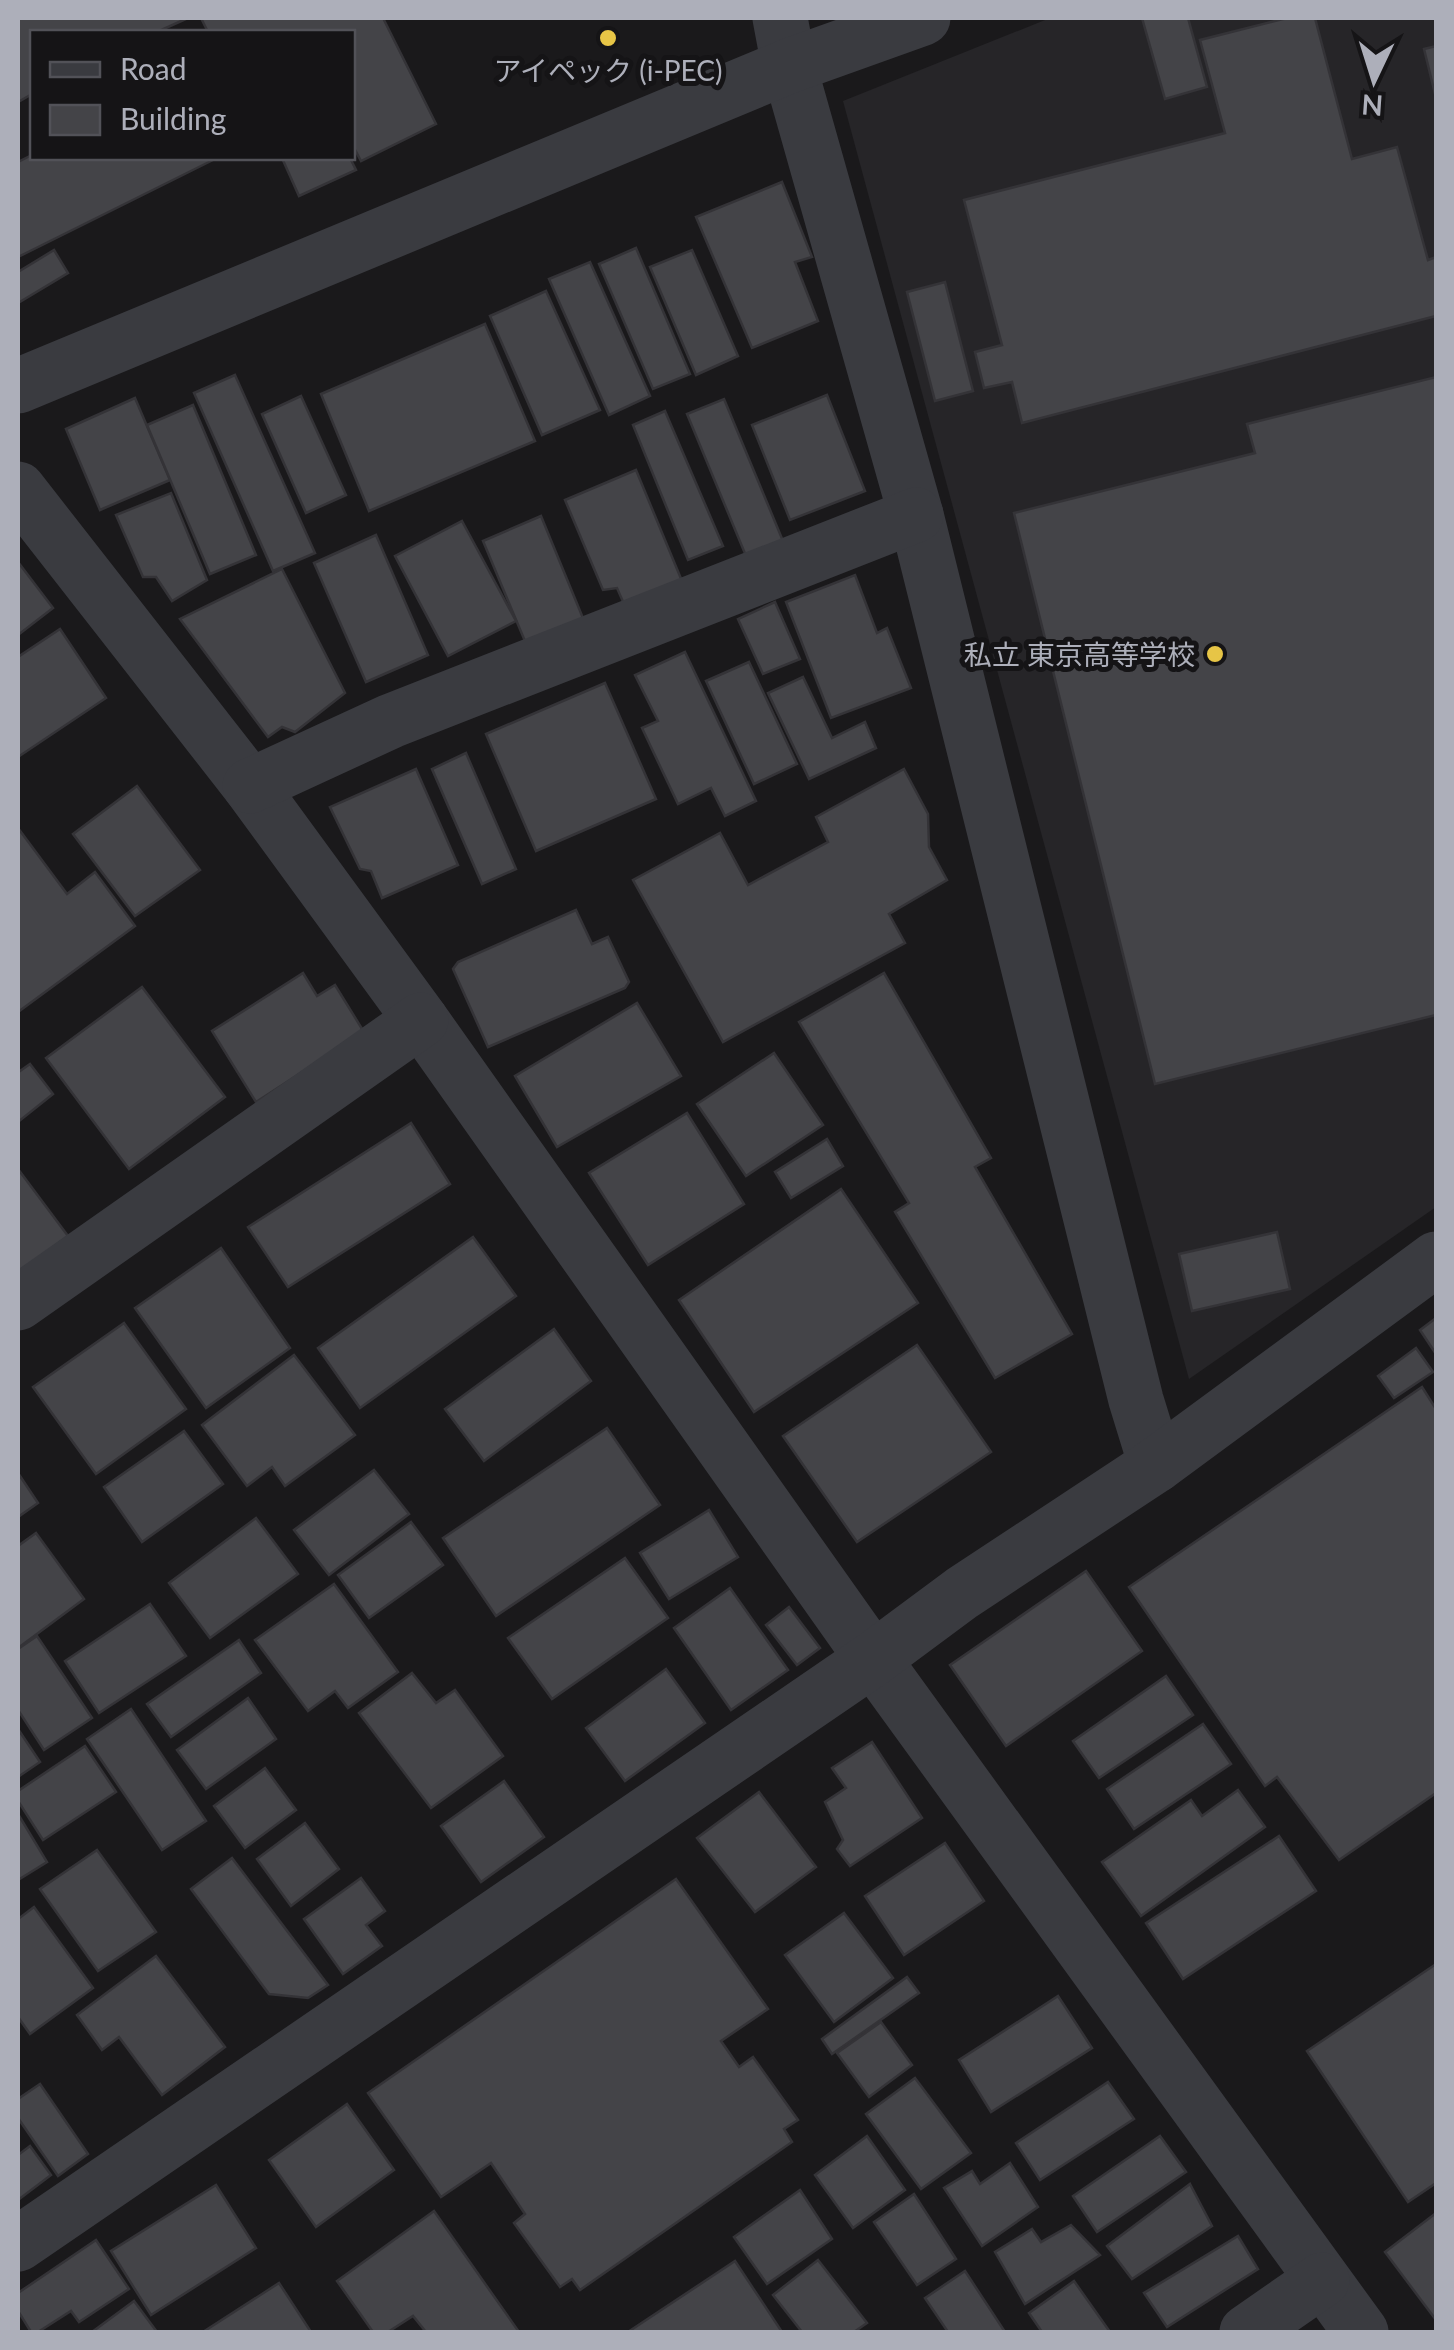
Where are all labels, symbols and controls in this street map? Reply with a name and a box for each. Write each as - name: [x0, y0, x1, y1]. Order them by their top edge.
- marker: アイペック (i-PEC): [597, 27, 619, 49]
- legend: [30, 30, 355, 160]
- north arrow: [1324, 30, 1424, 130]
- text: Road: [120, 50, 187, 86]
- place label: アイペック (i-PEC): [493, 53, 723, 87]
- text: N: [1360, 88, 1384, 124]
- text: Building: [120, 100, 226, 136]
- place label: 私立 東京高等学校: [964, 637, 1195, 671]
- marker: 私立 東京高等学校: [1204, 643, 1226, 665]

